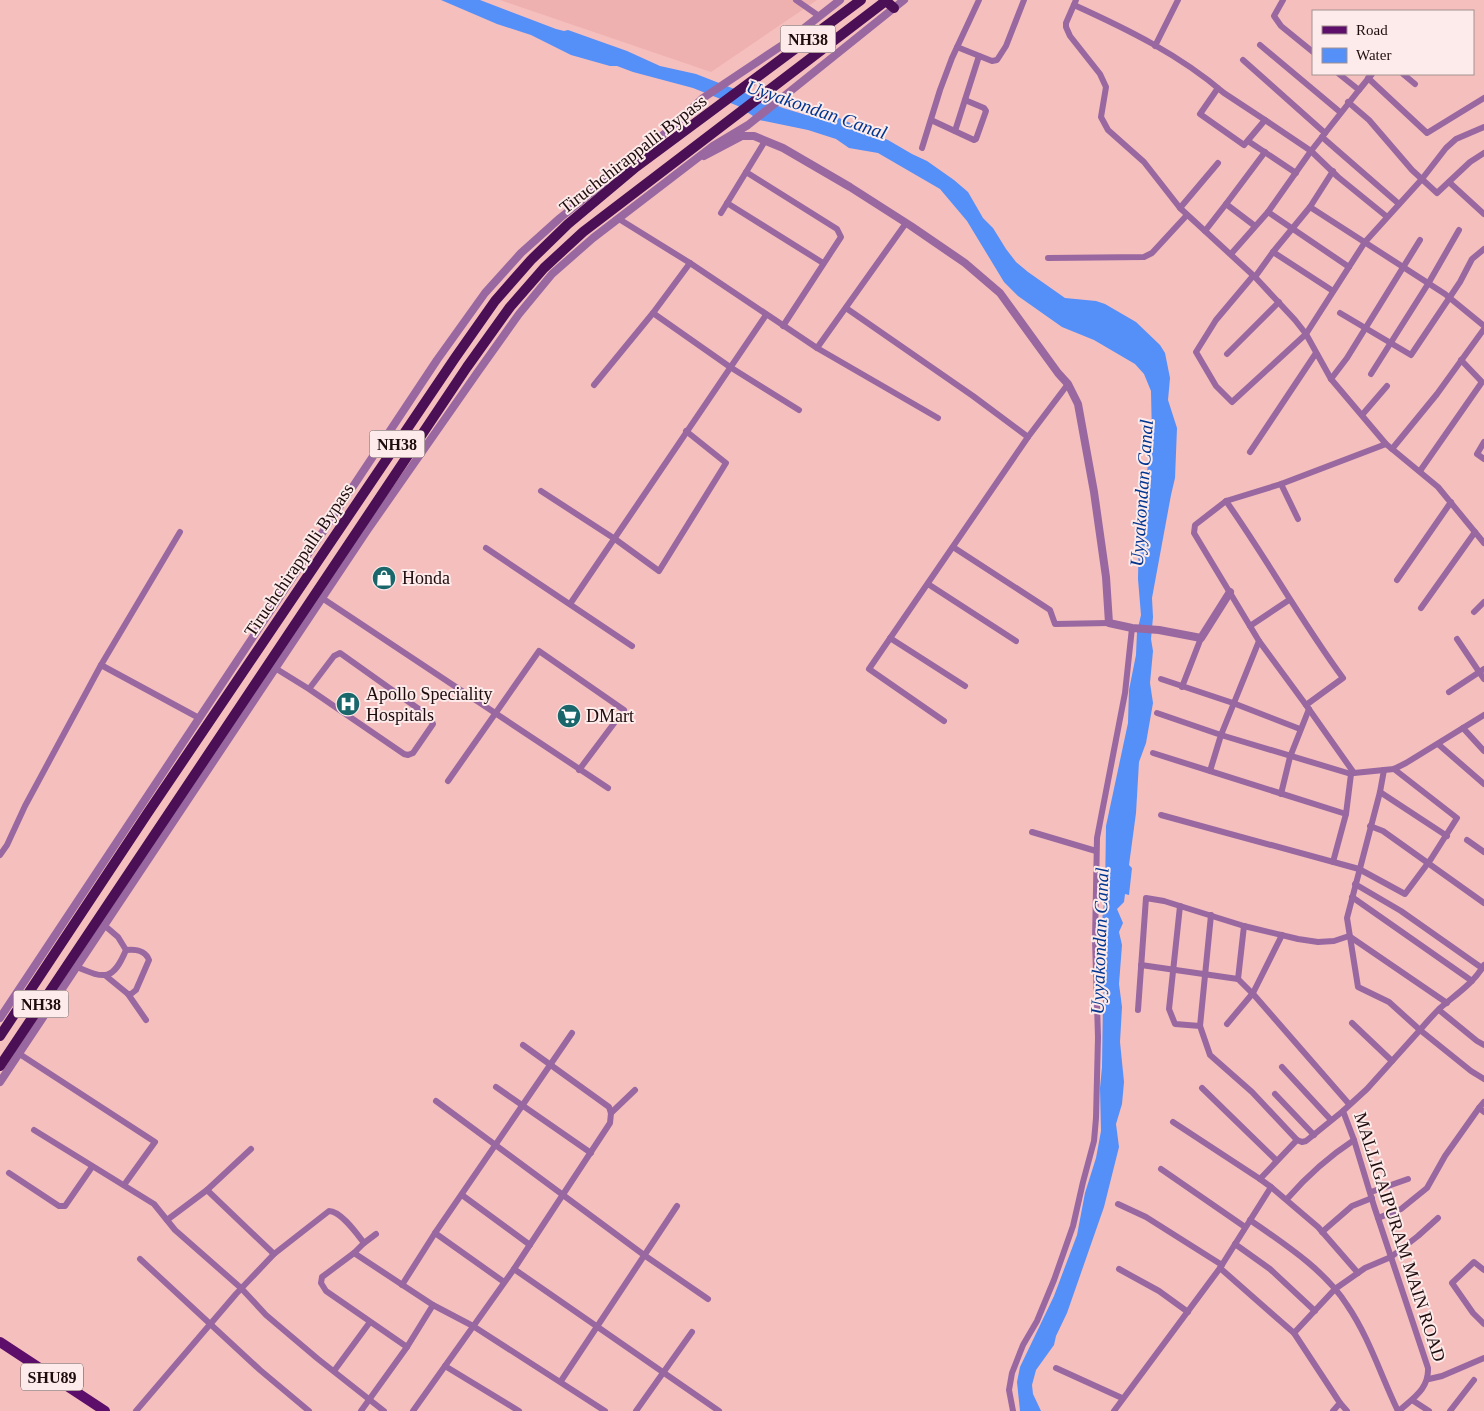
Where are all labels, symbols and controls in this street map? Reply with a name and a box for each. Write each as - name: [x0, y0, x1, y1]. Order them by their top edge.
- legend: [1312, 10, 1474, 75]
- text: Road: [1356, 22, 1388, 38]
- road number: NH38: [780, 26, 836, 52]
- text: Water: [1356, 47, 1391, 63]
- water label: Uyyakondan Canal: [744, 76, 890, 143]
- street label: Tiruchchirappalli Bypass: [556, 90, 710, 218]
- water label: Uyyakondan Canal: [1126, 419, 1157, 567]
- road number: NH38: [370, 430, 424, 458]
- street label: Tiruchchirappalli Bypass: [240, 479, 358, 641]
- shop icon: Honda: [371, 565, 397, 591]
- place label: Honda: [402, 568, 450, 588]
- place label: Apollo Speciality Hospitals: [366, 684, 492, 725]
- hospital icon: Apollo Speciality Hospitals: [335, 691, 361, 717]
- supermarket icon: DMart: [556, 703, 582, 729]
- place label: DMart: [586, 706, 634, 726]
- water label: Uyyakondan Canal: [1086, 867, 1113, 1015]
- road number: NH38: [13, 991, 68, 1018]
- street label: MALLIGAIPURAM MAIN ROAD: [1350, 1110, 1450, 1364]
- road number: SHU89: [21, 1364, 83, 1390]

